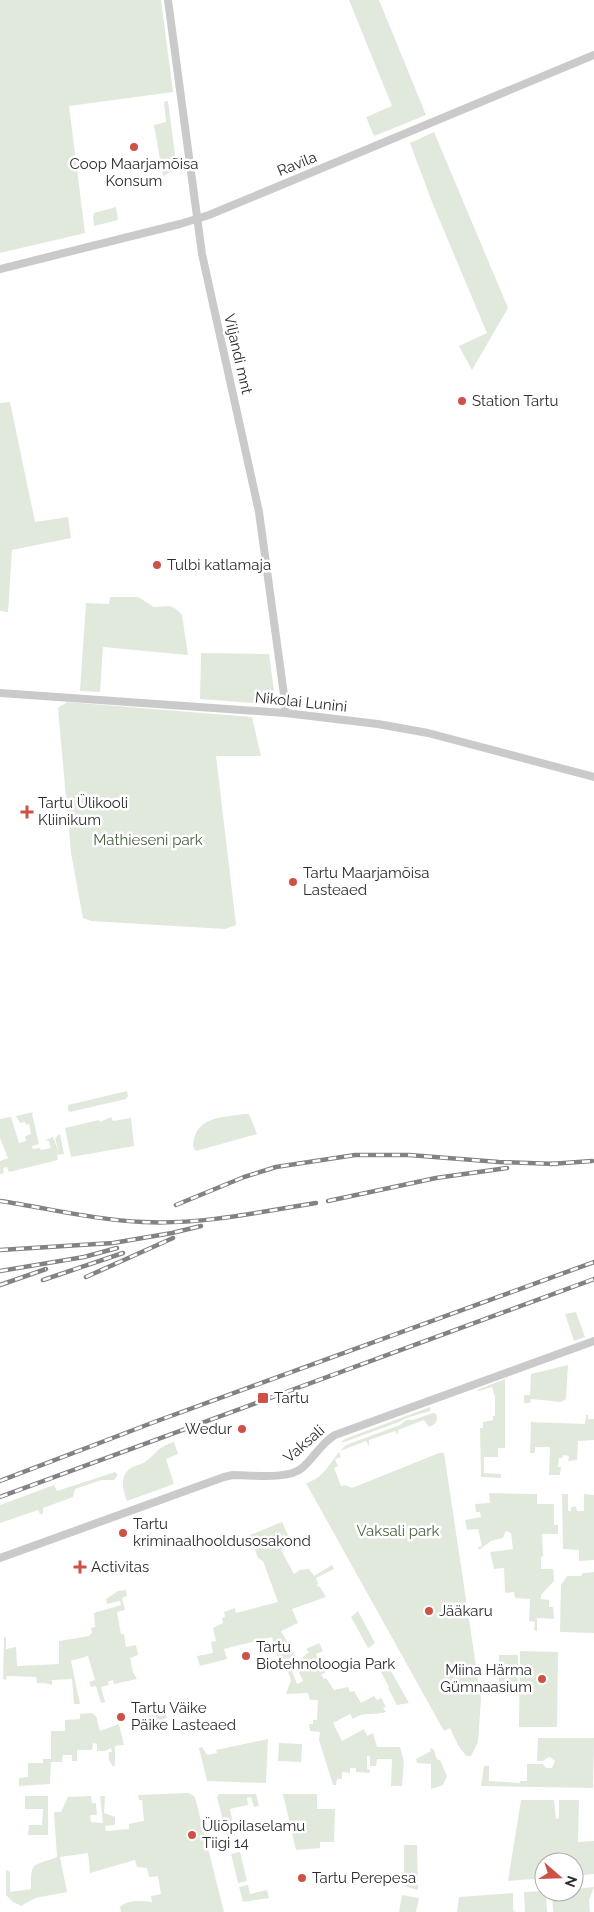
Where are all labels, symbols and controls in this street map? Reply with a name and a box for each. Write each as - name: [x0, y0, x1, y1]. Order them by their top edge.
- marker: Coop Maarjamõisa Konsum: [128, 141, 140, 153]
- street label: Ravila: [275, 148, 319, 180]
- place label: Coop Maarjamõisa Konsum: [70, 155, 198, 190]
- street label: Viljandi mnt: [220, 312, 256, 396]
- place label: Station Tartu: [472, 392, 559, 410]
- marker: Station Tartu: [456, 395, 468, 407]
- place label: Tulbi katlamaja: [167, 556, 271, 574]
- marker: Tulbi katlamaja: [151, 559, 163, 571]
- street label: Nikolai Lunini: [254, 688, 348, 716]
- place label: Tartu Ülikooli Kliinikum: [38, 793, 128, 829]
- marker: Tartu Ülikooli Kliinikum: [20, 805, 34, 819]
- park label: Mathieseni park: [93, 831, 203, 849]
- place label: Tartu Maarjamõisa Lasteaed: [303, 864, 429, 899]
- marker: Tartu Maarjamõisa Lasteaed: [287, 876, 299, 888]
- place label: Tartu: [274, 1389, 309, 1407]
- marker: Tartu: [256, 1391, 270, 1405]
- place label: Wedur: [185, 1420, 233, 1438]
- street label: Vaksali: [280, 1421, 328, 1467]
- marker: Wedur: [236, 1423, 248, 1435]
- place label: Tartu kriminaalhooldusosakond: [133, 1515, 311, 1550]
- park label: Vaksali park: [357, 1522, 439, 1540]
- marker: Tartu kriminaalhooldusosakond: [117, 1527, 129, 1539]
- place label: Activitas: [91, 1558, 149, 1576]
- marker: Activitas: [73, 1560, 87, 1574]
- place label: Jääkaru: [439, 1602, 493, 1620]
- marker: Jääkaru: [423, 1605, 435, 1617]
- place label: Tartu Biotehnoloogia Park: [256, 1638, 395, 1673]
- marker: Tartu Biotehnoloogia Park: [240, 1650, 252, 1662]
- place label: Miina Härma Gümnaasium: [440, 1661, 532, 1696]
- marker: Miina Härma Gümnaasium: [536, 1673, 548, 1685]
- place label: Tartu Väike Päike Lasteaed: [131, 1699, 236, 1734]
- marker: Tartu Väike Päike Lasteaed: [115, 1711, 127, 1723]
- place label: Üliõpilaselamu Tiigi 14: [202, 1816, 305, 1852]
- marker: Üliõpilaselamu Tiigi 14: [186, 1829, 198, 1841]
- north arrow: [534, 1852, 584, 1902]
- place label: Tartu Perepesa: [312, 1869, 416, 1887]
- marker: Tartu Perepesa: [296, 1872, 308, 1884]
- text: N: [562, 1874, 581, 1889]

